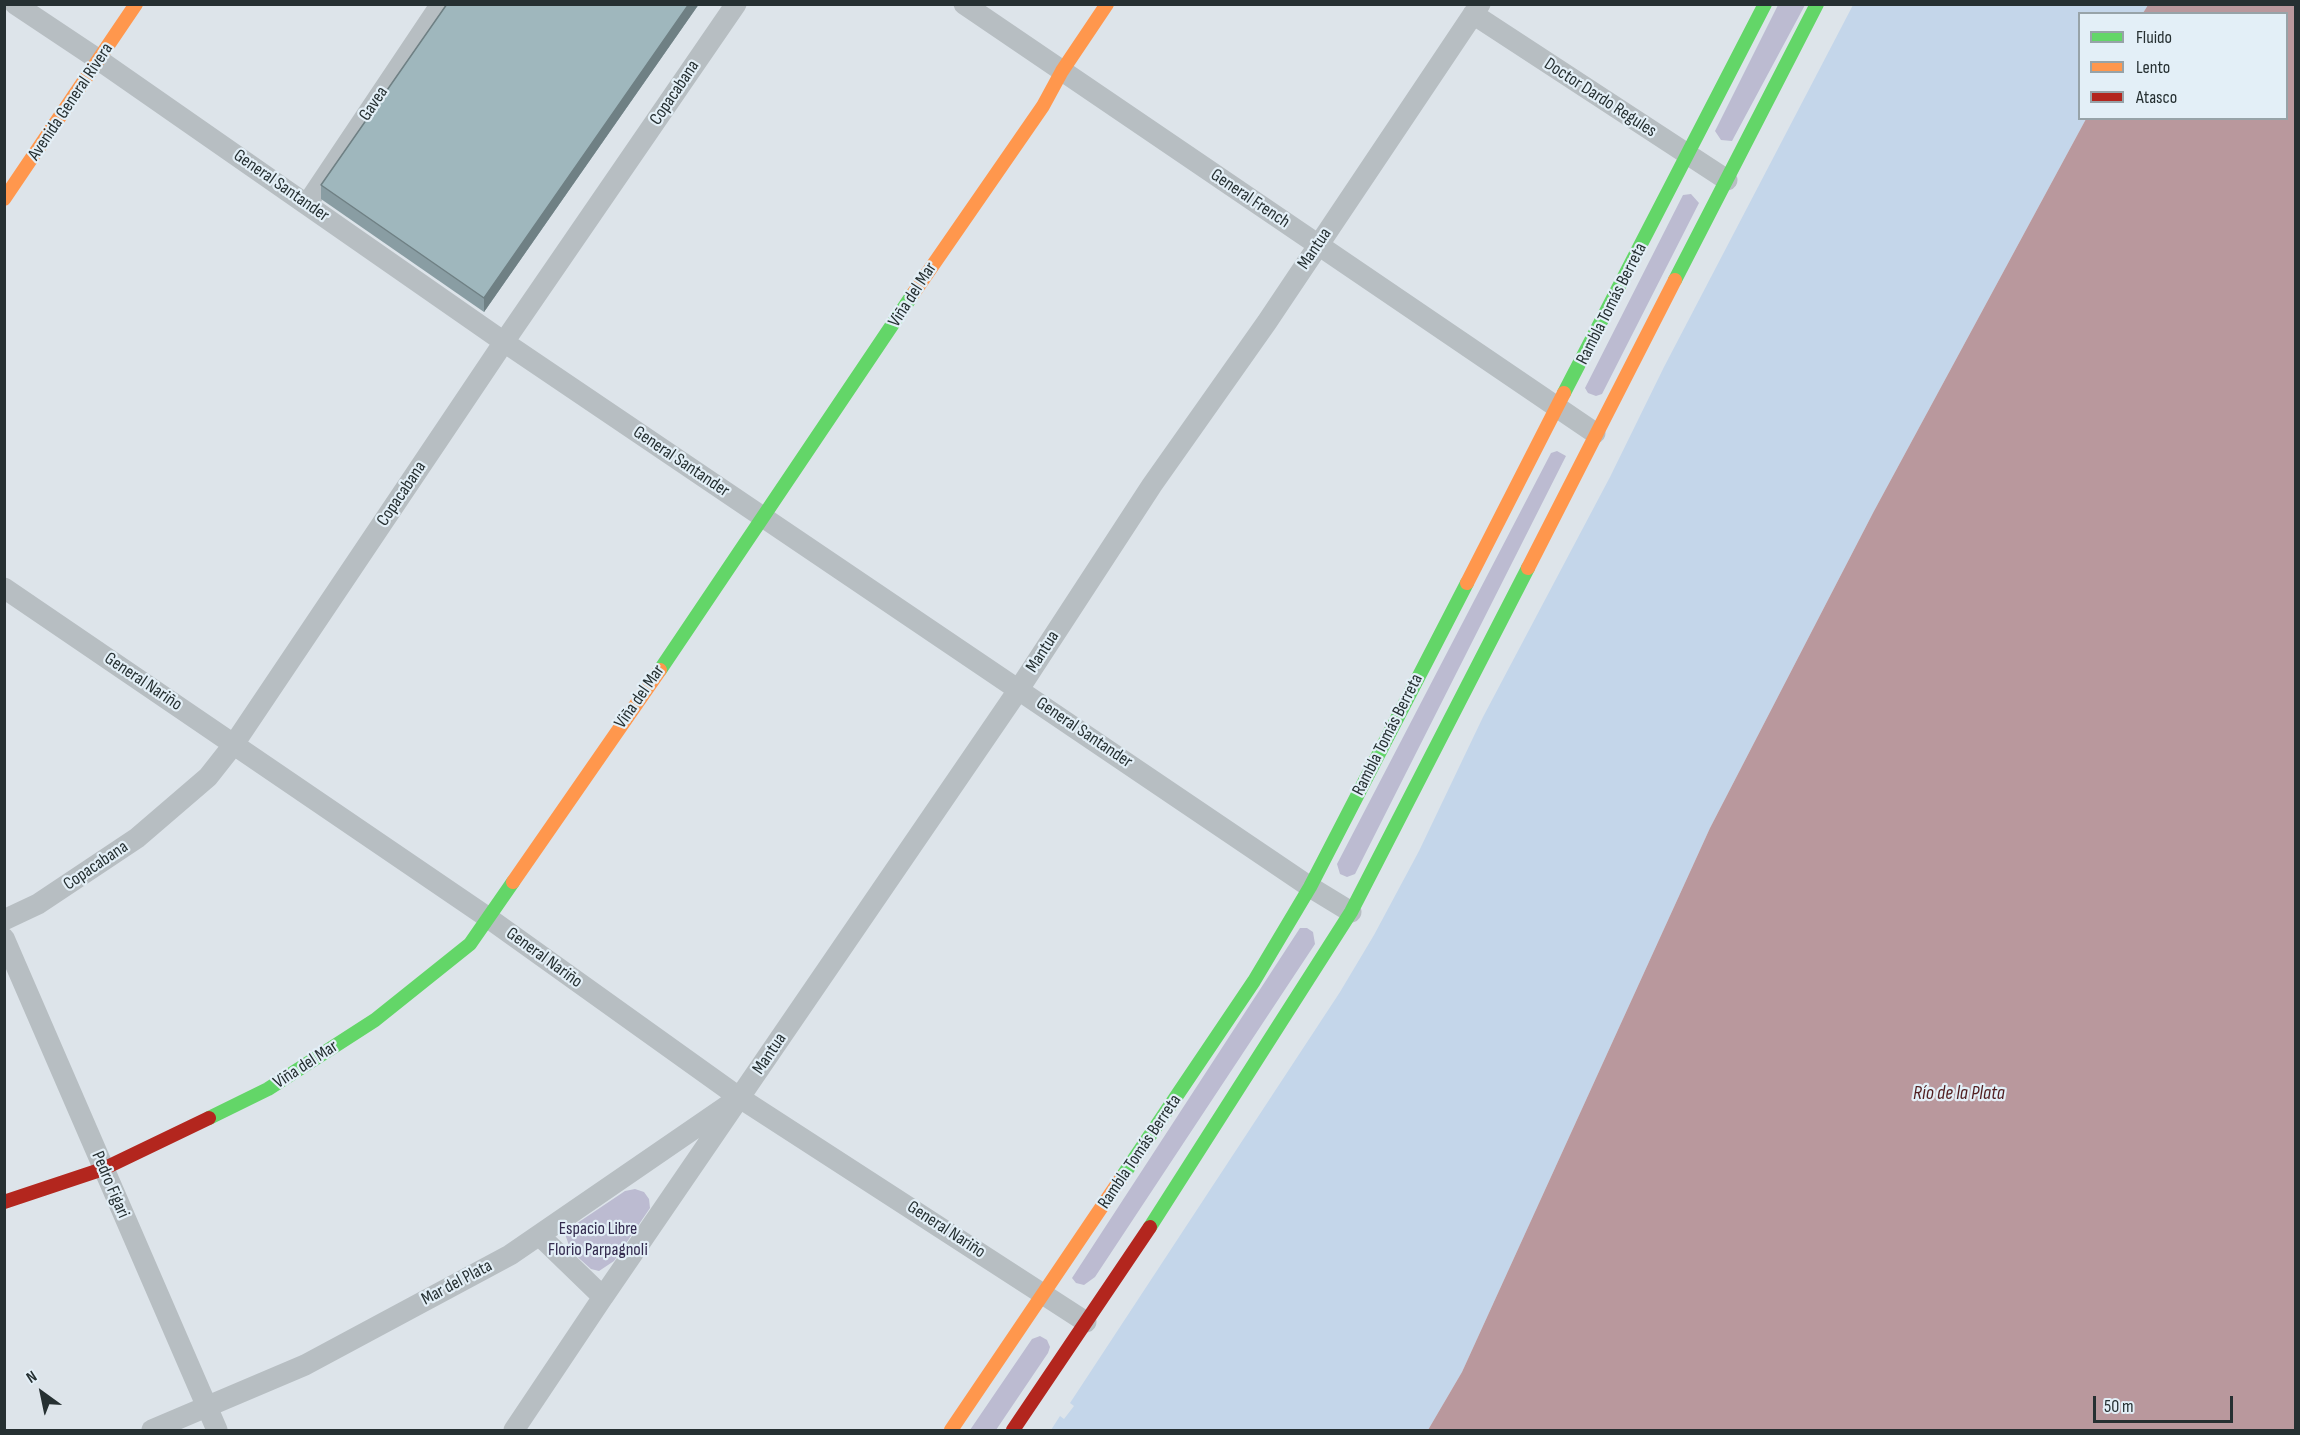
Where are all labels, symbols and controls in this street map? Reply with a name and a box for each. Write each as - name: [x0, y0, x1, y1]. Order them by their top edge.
- legend: [2078, 12, 2288, 120]
- text: Fluido: [2136, 27, 2172, 48]
- street label: Avenida General Rivera: [24, 39, 118, 165]
- street label: Doctor Dardo Regules: [1540, 54, 1660, 142]
- street label: Copacabana: [646, 57, 704, 129]
- text: Lento: [2136, 57, 2170, 78]
- street label: Gavea: [355, 83, 393, 125]
- text: Atasco: [2136, 87, 2177, 108]
- street label: General Santander: [229, 145, 333, 227]
- street label: General French: [1206, 165, 1294, 233]
- street label: Mantua: [1293, 224, 1337, 274]
- street label: Rambla Tomás Berreta: [1572, 240, 1652, 368]
- street label: Viña del Mar: [884, 259, 942, 331]
- street label: General Santander: [629, 422, 733, 502]
- street label: Copacabana: [373, 458, 431, 530]
- street label: Mantua: [1022, 627, 1064, 677]
- street label: General Nariño: [100, 648, 186, 716]
- street label: Viña del Mar: [610, 661, 670, 733]
- street label: Rambla Tomás Berreta: [1348, 671, 1428, 799]
- street label: General Santander: [1032, 693, 1136, 773]
- street label: Copacabana: [60, 837, 132, 895]
- street label: General Nariño: [502, 923, 586, 993]
- street label: Mantua: [748, 1029, 792, 1079]
- street label: Viña del Mar: [270, 1036, 342, 1094]
- water label: Río de la Plata: [1913, 1082, 2005, 1106]
- street label: Rambla Tomás Berreta: [1094, 1091, 1186, 1213]
- street label: Pedro Figari: [86, 1148, 134, 1222]
- street label: General Nariño: [903, 1197, 989, 1263]
- park label: Espacio Libre Florio Parpagnoli: [548, 1218, 648, 1260]
- street label: Mar del Plata: [418, 1255, 496, 1311]
- north arrow: [12, 1363, 72, 1423]
- text: N: [23, 1367, 41, 1388]
- scale bar: [2096, 1384, 2236, 1422]
- text: 50 m: [2104, 1396, 2134, 1417]

